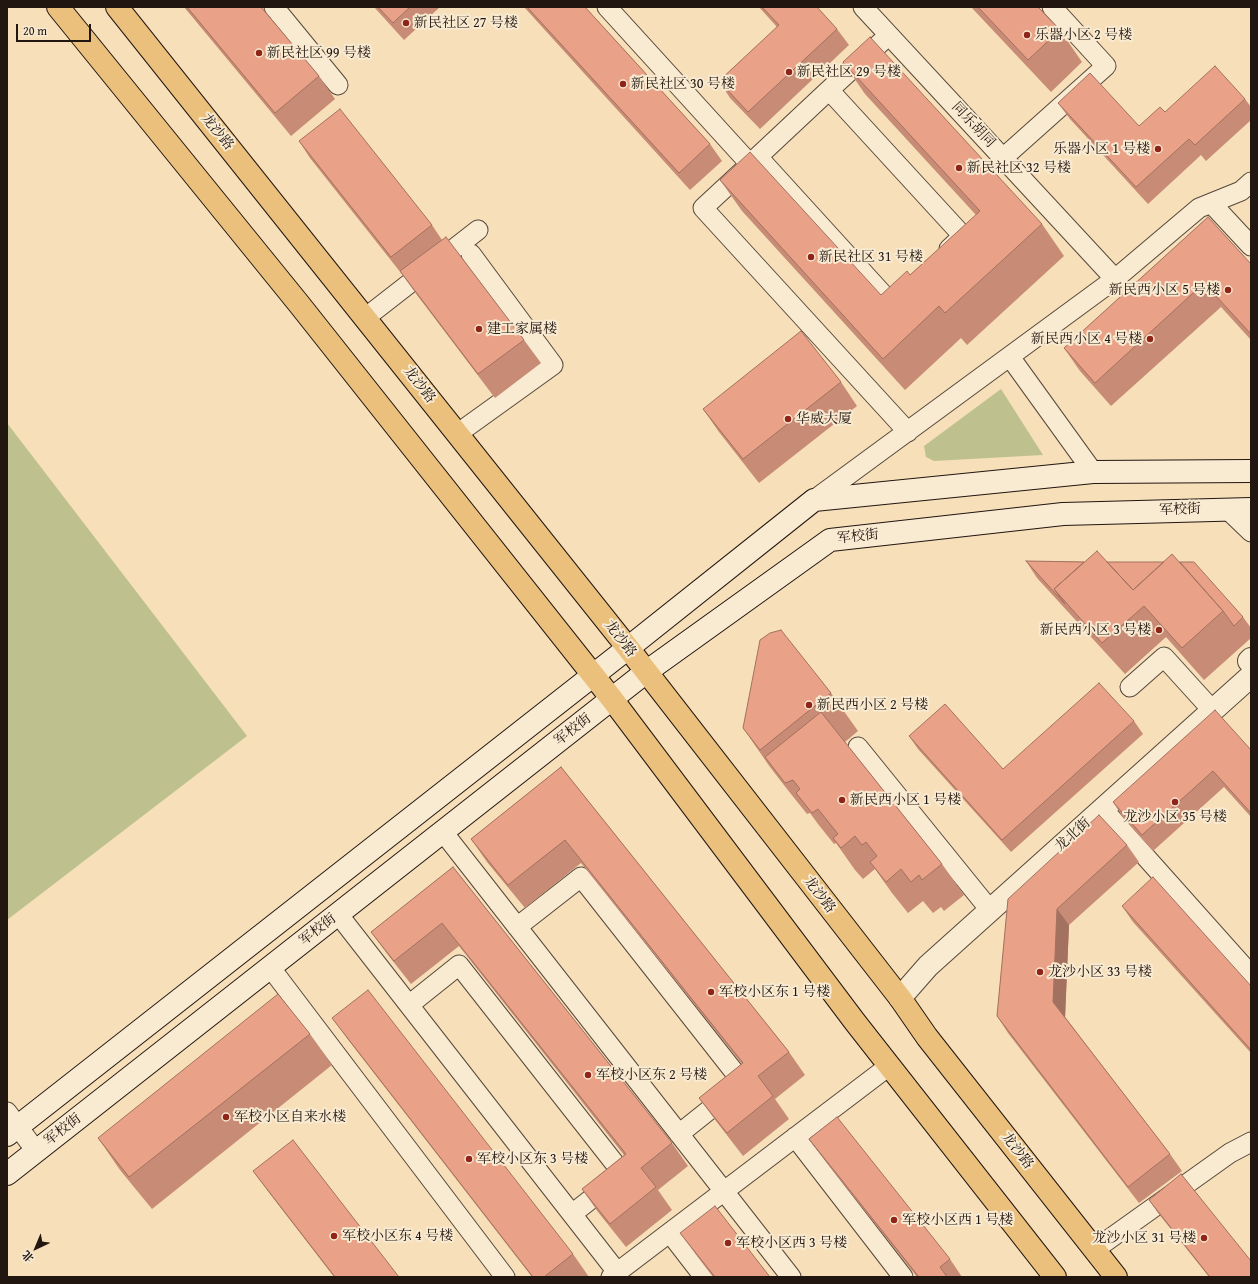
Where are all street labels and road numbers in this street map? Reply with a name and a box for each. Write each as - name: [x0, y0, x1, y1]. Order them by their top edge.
- street label: 同乐胡同: [948, 99, 998, 151]
- street label: 龙沙路: [197, 110, 237, 154]
- street label: 龙沙路: [399, 363, 439, 407]
- street label: 军校街: [1159, 501, 1201, 519]
- street label: 军校街: [836, 526, 880, 548]
- street label: 龙沙路: [600, 617, 640, 661]
- street label: 军校街: [551, 710, 595, 750]
- street label: 龙北街: [1052, 815, 1094, 855]
- street label: 龙沙路: [799, 873, 839, 917]
- street label: 军校街: [296, 910, 340, 950]
- street label: 军校街: [41, 1110, 85, 1150]
- street label: 龙沙路: [997, 1129, 1037, 1173]

